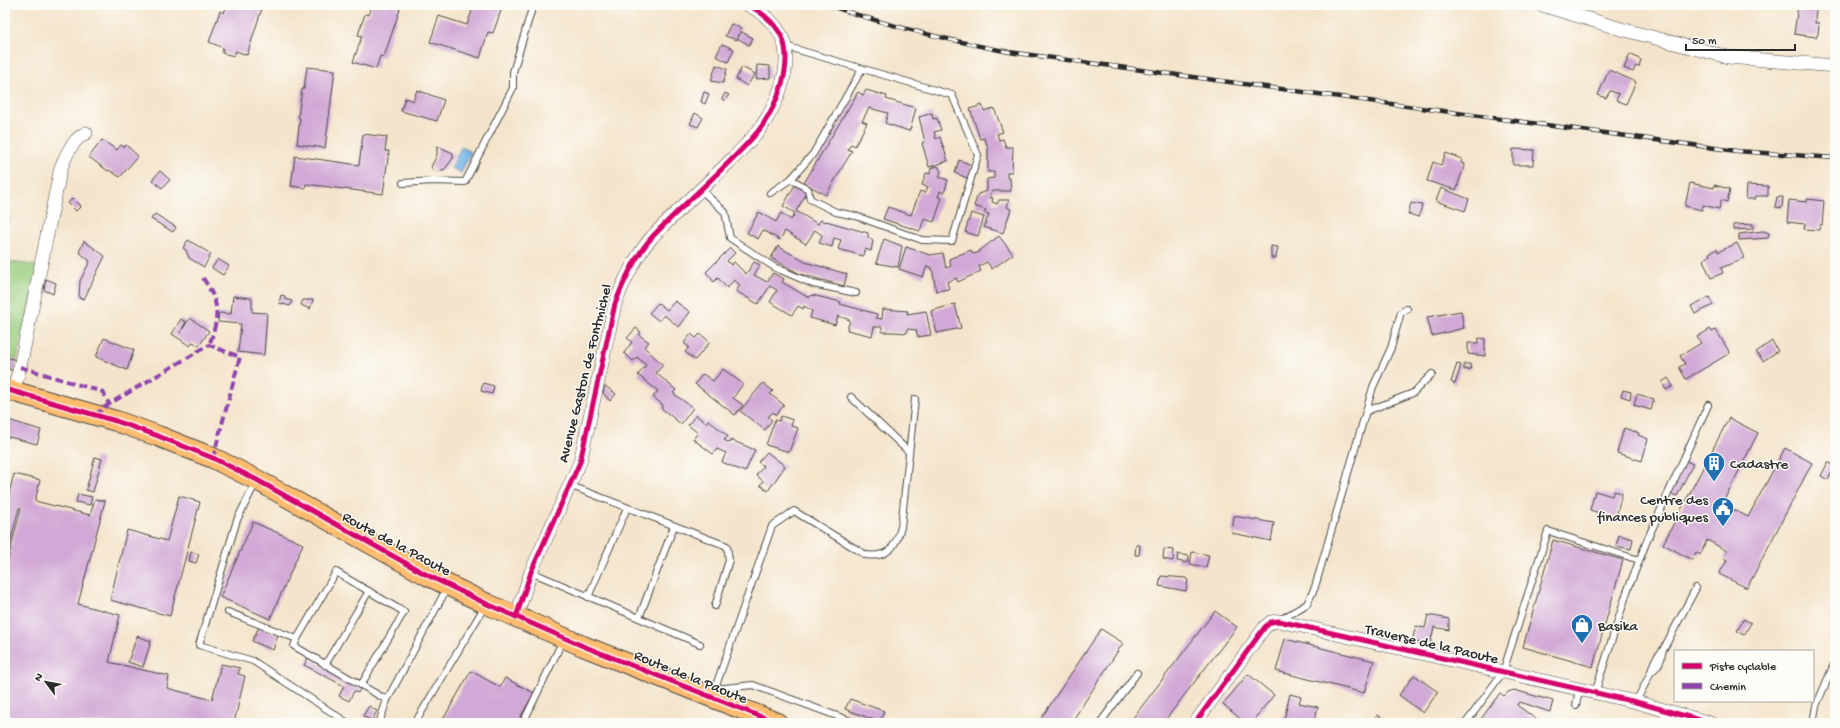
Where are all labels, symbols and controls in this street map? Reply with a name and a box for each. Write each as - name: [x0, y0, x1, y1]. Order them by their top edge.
- scale bar: [1686, 26, 1795, 52]
- text: 50 m: [1692, 35, 1717, 49]
- street label: Avenue Gaston de Fontmichel: [555, 282, 617, 465]
- building icon: Cadastre: [1701, 450, 1727, 483]
- place label: Cadastre: [1730, 456, 1789, 474]
- place label: Centre des finances publiques: [1596, 492, 1708, 527]
- public building icon: Centre des finances publiques: [1710, 495, 1736, 528]
- street label: Route de la Paoute: [339, 508, 454, 581]
- shop icon: Basika: [1569, 612, 1595, 645]
- place label: Basika: [1597, 618, 1638, 636]
- street label: Traverse de la Paoute: [1362, 621, 1500, 669]
- street label: Route de la Paoute: [631, 647, 750, 709]
- legend: [1674, 650, 1814, 702]
- text: Piste cyclable: [1709, 661, 1777, 675]
- north arrow: [26, 662, 66, 702]
- text: N: [32, 672, 46, 684]
- text: Chemin: [1710, 681, 1746, 695]

